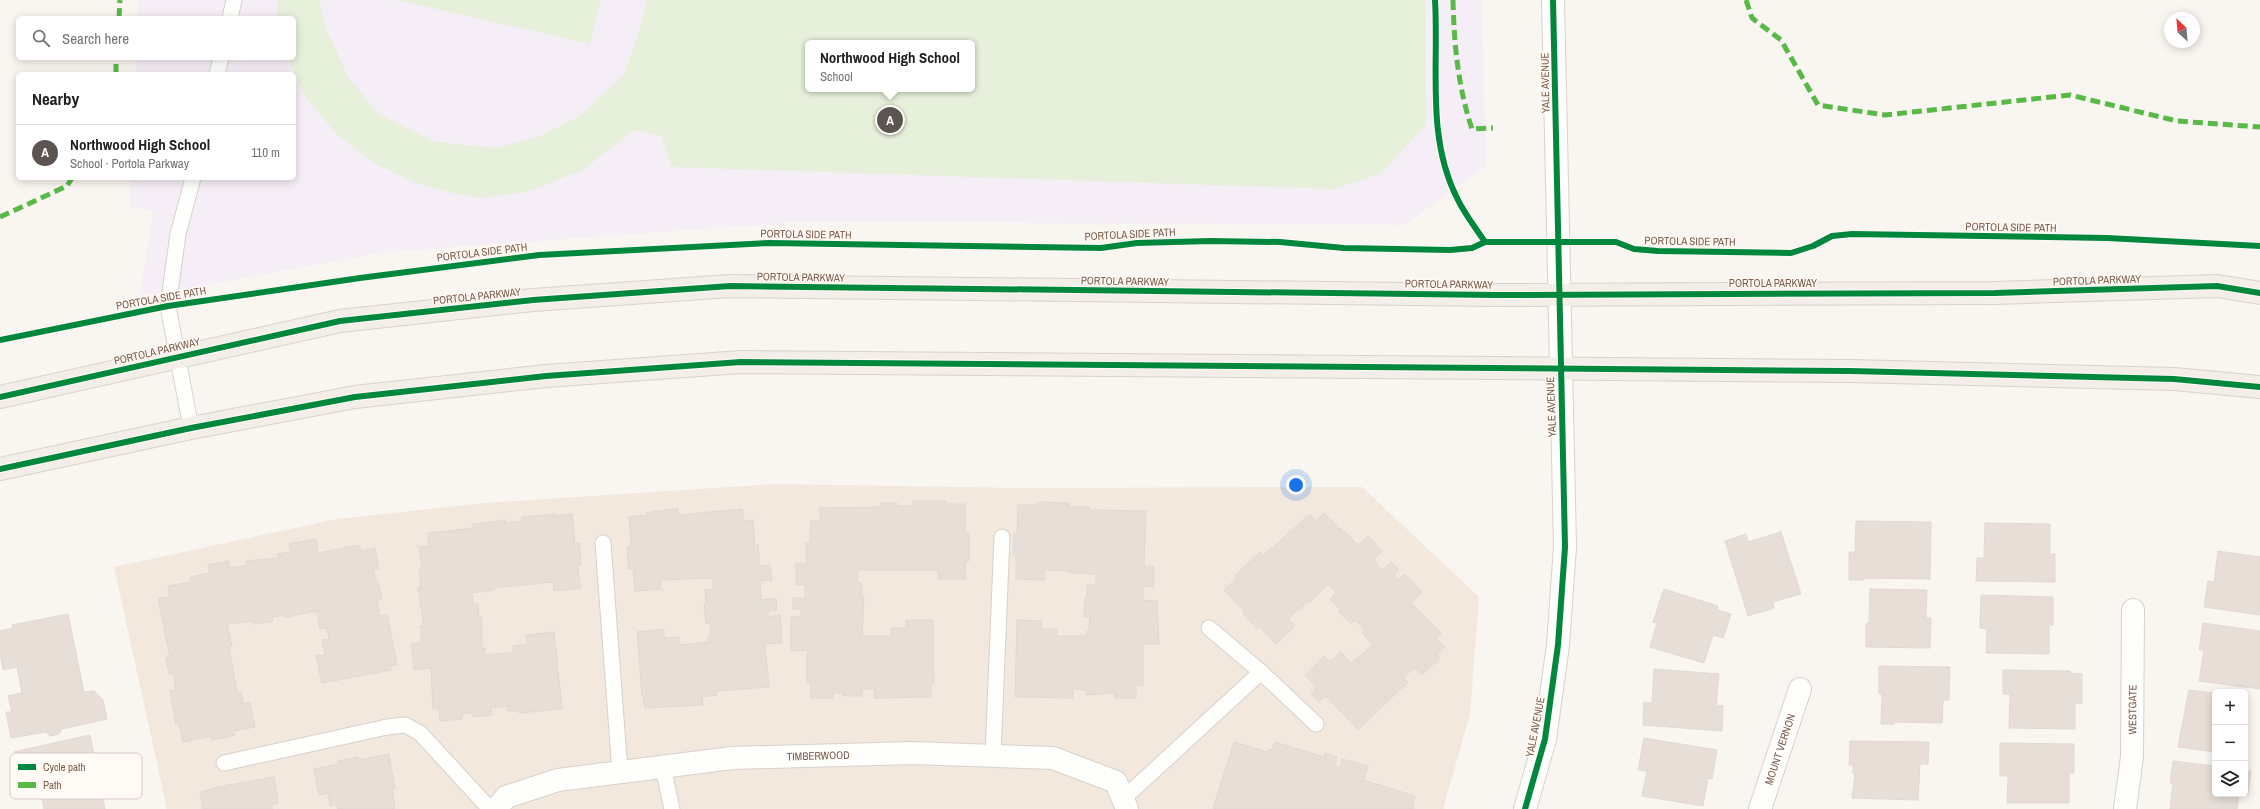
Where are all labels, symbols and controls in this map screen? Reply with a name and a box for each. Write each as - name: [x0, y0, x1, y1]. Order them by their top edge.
- north arrow: [2164, 12, 2200, 48]
- search box: [16, 16, 296, 60]
- icon: search: [30, 27, 52, 49]
- text: Search here: [62, 28, 129, 49]
- popup: [805, 40, 975, 92]
- text: Northwood High School: [820, 47, 960, 68]
- street label: YALE AVENUE: [1537, 52, 1553, 114]
- text: School: [820, 68, 853, 85]
- text: Nearby: [32, 87, 79, 110]
- pin: A: [877, 105, 903, 135]
- text: Northwood High School: [70, 134, 210, 155]
- text: A: [41, 144, 49, 161]
- text: 110 m: [251, 144, 280, 161]
- text: School · Portola Parkway: [70, 155, 189, 172]
- street label: PORTOLA SIDE PATH: [1965, 219, 2057, 235]
- street label: PORTOLA SIDE PATH: [1084, 225, 1176, 243]
- street label: PORTOLA SIDE PATH: [760, 226, 852, 242]
- street label: PORTOLA SIDE PATH: [1644, 233, 1736, 249]
- street label: PORTOLA SIDE PATH: [436, 239, 528, 265]
- street label: PORTOLA PARKWAY: [757, 269, 845, 285]
- street label: PORTOLA PARKWAY: [2053, 271, 2141, 289]
- street label: PORTOLA PARKWAY: [1081, 273, 1169, 289]
- street label: PORTOLA PARKWAY: [1405, 276, 1493, 292]
- street label: PORTOLA PARKWAY: [1729, 276, 1817, 290]
- street label: PORTOLA SIDE PATH: [115, 283, 207, 313]
- street label: PORTOLA PARKWAY: [432, 284, 522, 308]
- street label: PORTOLA PARKWAY: [112, 334, 202, 368]
- street label: YALE AVENUE: [1543, 376, 1559, 438]
- your location: [1286, 475, 1306, 495]
- street label: WESTGATE: [2125, 684, 2139, 735]
- map controls: [2212, 689, 2248, 797]
- button: +: [2212, 689, 2248, 725]
- street label: YALE AVENUE: [1522, 696, 1548, 758]
- street label: MOUNT VERNON: [1762, 712, 1798, 787]
- button: −: [2212, 725, 2248, 761]
- street label: TIMBERWOOD: [787, 748, 850, 763]
- legend: [10, 753, 142, 799]
- text: Cycle path: [43, 760, 86, 774]
- button: layers: [2212, 761, 2248, 797]
- text: Path: [43, 778, 62, 792]

